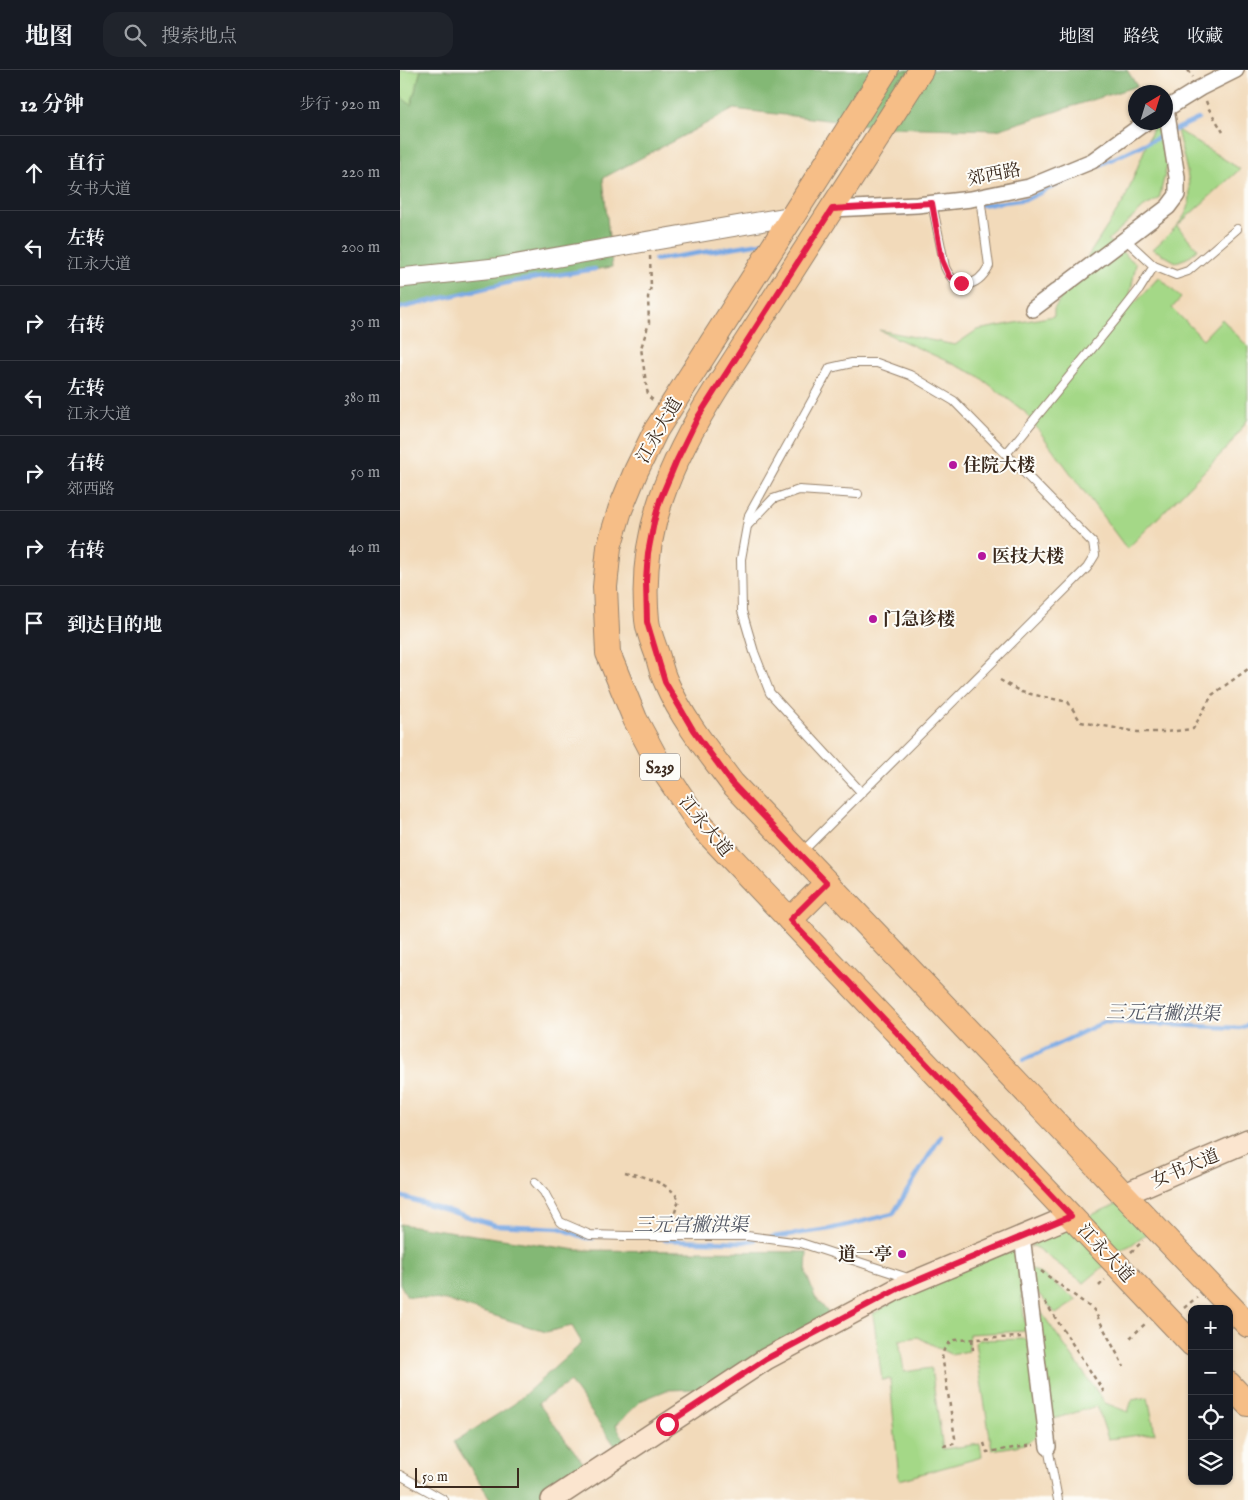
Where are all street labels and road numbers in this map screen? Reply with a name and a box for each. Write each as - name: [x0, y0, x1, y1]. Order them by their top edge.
- street label: 郊西路: [966, 159, 1023, 192]
- street label: 江永大道: [632, 394, 688, 468]
- road number: S239: [640, 754, 680, 780]
- street label: 江永大道: [673, 792, 736, 862]
- street label: 女书大道: [1148, 1145, 1223, 1194]
- street label: 江永大道: [1072, 1220, 1138, 1288]

